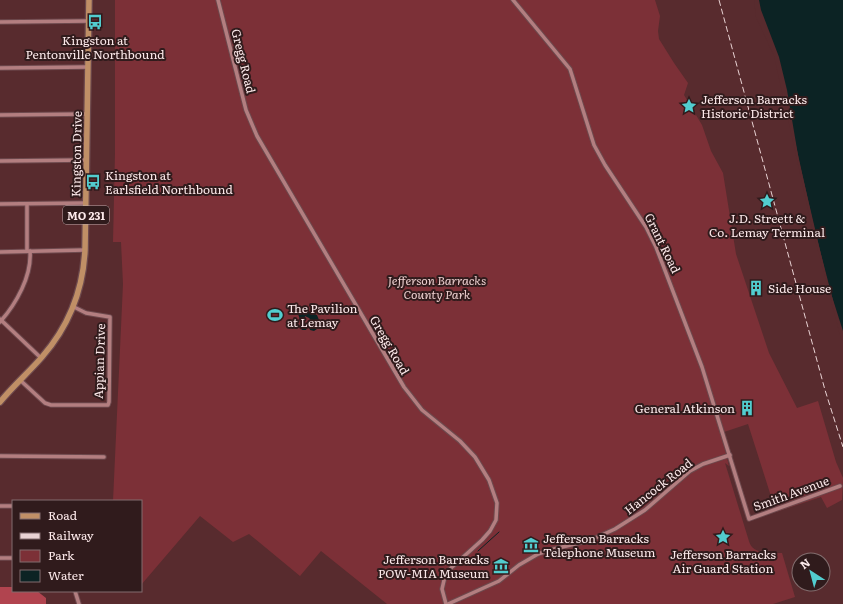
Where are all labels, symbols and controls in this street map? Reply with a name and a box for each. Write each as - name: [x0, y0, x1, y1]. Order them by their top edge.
- bus stop icon: Kingston at Pentonville Northbound: [86, 13, 104, 31]
- street label: Gregg Road: [227, 27, 261, 96]
- place label: Kingston at Pentonville Northbound: [25, 31, 165, 63]
- place label: Jefferson Barracks Historic District: [701, 90, 808, 122]
- place icon: Jefferson Barracks Historic District: [680, 97, 698, 115]
- street label: Kingston Drive: [66, 111, 86, 197]
- place label: Kingston at Earlsfield Northbound: [105, 166, 233, 198]
- bus stop icon: Kingston at Earlsfield Northbound: [84, 173, 102, 191]
- place icon: J.D. Streett & Co. Lemay Terminal: [758, 192, 776, 210]
- road number: MO 231: [63, 206, 109, 224]
- place label: J.D. Streett & Co. Lemay Terminal: [709, 209, 825, 241]
- street label: Grant Road: [641, 210, 686, 277]
- park label: Jefferson Barracks County Park: [388, 271, 486, 303]
- building icon: Side House: [747, 279, 765, 297]
- place label: Side House: [768, 279, 831, 297]
- place label: The Pavilion at Lemay: [287, 299, 358, 331]
- sports icon: The Pavilion at Lemay: [266, 306, 284, 324]
- street label: Gregg Road: [366, 312, 415, 379]
- street label: Appian Drive: [89, 323, 109, 399]
- place label: General Atkinson: [635, 399, 735, 417]
- building icon: General Atkinson: [738, 399, 756, 417]
- street label: Hancock Road: [620, 453, 696, 518]
- street label: Smith Avenue: [750, 471, 832, 515]
- legend: [12, 500, 142, 592]
- text: Road: [48, 506, 78, 524]
- text: Railway: [48, 526, 94, 544]
- place icon: Jefferson Barracks Air Guard Station: [714, 528, 732, 546]
- place label: Jefferson Barracks Telephone Museum: [543, 529, 656, 561]
- museum icon: Jefferson Barracks Telephone Museum: [522, 536, 540, 554]
- place label: Jefferson Barracks Air Guard Station: [670, 545, 777, 577]
- text: Park: [48, 546, 75, 564]
- place label: Jefferson Barracks POW-MIA Museum: [378, 550, 490, 582]
- north arrow: [791, 552, 831, 592]
- text: N: [796, 554, 813, 572]
- museum icon: Jefferson Barracks POW-MIA Museum: [492, 557, 510, 575]
- text: Water: [48, 566, 84, 584]

